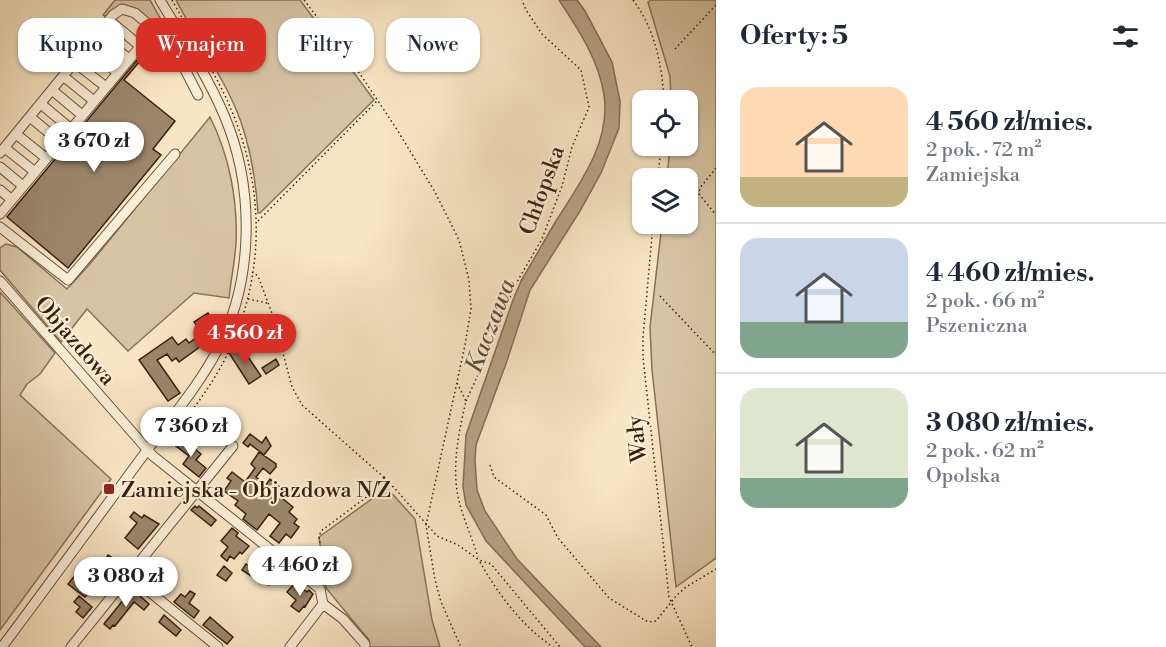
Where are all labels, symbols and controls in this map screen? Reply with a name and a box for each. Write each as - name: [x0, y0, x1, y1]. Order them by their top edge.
- chip: Kupno: [18, 18, 124, 72]
- chip: Wynajem: [136, 18, 266, 72]
- chip: Filtry: [278, 18, 374, 72]
- chip: Nowe: [386, 18, 480, 72]
- text: Oferty: 5: [740, 20, 848, 52]
- icon: filters: [1109, 20, 1142, 53]
- map controls: [632, 90, 698, 234]
- button: locate: [632, 90, 698, 156]
- text: 4 560 zł/mies.: [926, 106, 1093, 138]
- icon: home: [788, 111, 860, 183]
- pin: 3 670 zł: [32, 122, 156, 173]
- text: 3 670 zł: [58, 129, 130, 154]
- text: 2 pok. · 72 m²: [926, 138, 1042, 163]
- street label: Chłopska: [514, 141, 571, 239]
- text: Zamiejska: [926, 163, 1020, 188]
- button: layers: [632, 168, 698, 234]
- text: 4 460 zł/mies.: [926, 257, 1095, 289]
- icon: home: [788, 262, 860, 334]
- water label: Kaczawa: [459, 274, 523, 378]
- text: 2 pok. · 66 m²: [926, 289, 1045, 314]
- street label: Objazdowa: [29, 291, 122, 392]
- pin: 4 560 zł: [183, 314, 307, 365]
- text: Pszeniczna: [926, 314, 1028, 339]
- text: 4 560 zł: [207, 321, 283, 346]
- pin: 7 360 zł: [129, 407, 253, 458]
- text: 3 080 zł/mies.: [926, 407, 1094, 439]
- icon: home: [788, 412, 860, 484]
- text: 7 360 zł: [154, 414, 228, 439]
- street label: Wały: [622, 414, 653, 465]
- text: 2 pok. · 62 m²: [926, 439, 1044, 464]
- text: Opolska: [926, 464, 1000, 489]
- place label: Zamiejska - Objazdowa N/Ż: [121, 476, 391, 504]
- marker: Zamiejska - Objazdowa N/Ż: [102, 482, 116, 496]
- pin: 4 460 zł: [238, 546, 362, 597]
- text: 4 460 zł: [262, 553, 338, 578]
- pin: 3 080 zł: [64, 557, 188, 608]
- text: 3 080 zł: [88, 564, 164, 589]

